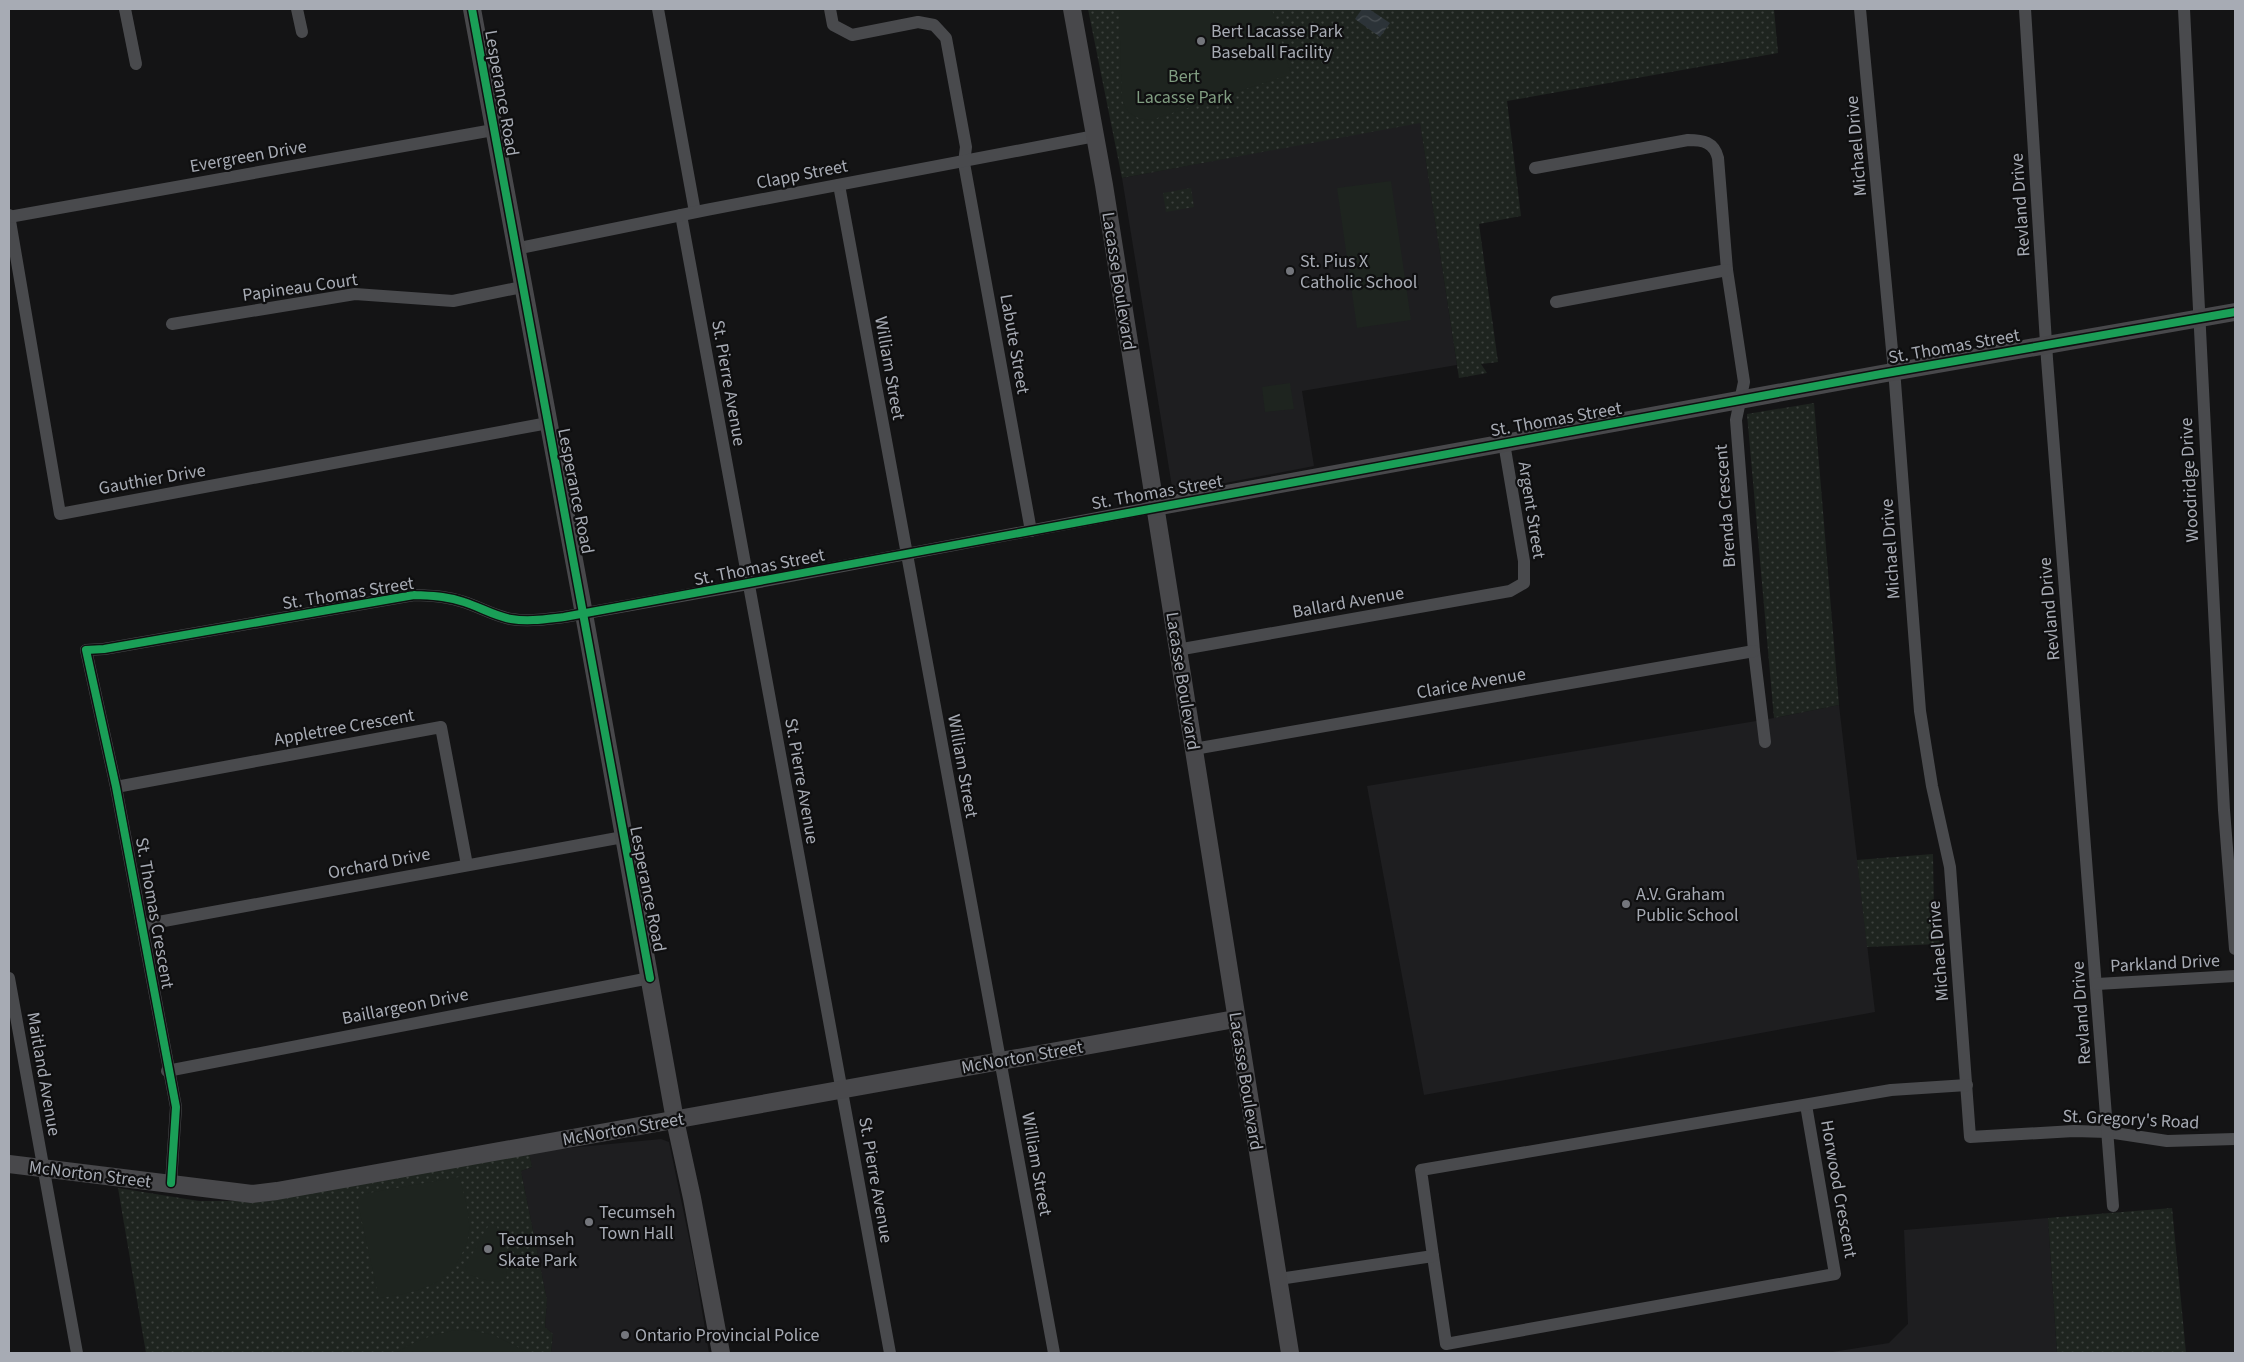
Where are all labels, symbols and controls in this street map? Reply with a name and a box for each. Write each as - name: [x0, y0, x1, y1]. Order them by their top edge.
- place label: Bert Lacasse Park Baseball Facility: [1211, 19, 1343, 65]
- street label: Lesperance Road: [478, 28, 525, 158]
- marker: Bert Lacasse Park Baseball Facility: [1195, 35, 1207, 47]
- park label: Bert Lacasse Park: [1136, 64, 1232, 110]
- street label: Michael Drive: [1840, 95, 1873, 197]
- street label: Evergreen Drive: [188, 134, 308, 179]
- street label: Revland Drive: [2004, 152, 2037, 258]
- street label: Clapp Street: [754, 153, 850, 196]
- street label: Lacasse Boulevard: [1095, 210, 1142, 352]
- place label: St. Pius X Catholic School: [1300, 249, 1417, 295]
- marker: St. Pius X Catholic School: [1284, 265, 1296, 277]
- street label: Papineau Court: [241, 267, 359, 308]
- street label: Labute Street: [993, 292, 1036, 396]
- street label: William Street: [868, 314, 911, 422]
- street label: St. Pierre Avenue: [705, 318, 752, 448]
- street label: St. Thomas Street: [1886, 323, 2022, 370]
- street label: St. Thomas Street: [1488, 396, 1624, 443]
- street label: Woodridge Drive: [2174, 417, 2205, 543]
- street label: Lesperance Road: [551, 426, 600, 556]
- street label: Brenda Crescent: [1709, 443, 1742, 568]
- street label: Gauthier Drive: [97, 458, 208, 501]
- street label: Argent Street: [1511, 460, 1552, 561]
- street label: St. Thomas Street: [1089, 469, 1225, 516]
- street label: Michael Drive: [1875, 498, 1906, 600]
- street label: St. Thomas Street: [691, 543, 827, 592]
- street label: Revland Drive: [2033, 556, 2066, 662]
- street label: St. Thomas Street: [280, 571, 416, 616]
- street label: Ballard Avenue: [1290, 580, 1406, 625]
- street label: Lacasse Boulevard: [1159, 610, 1206, 752]
- street label: Clarice Avenue: [1415, 662, 1528, 705]
- street label: Appletree Crescent: [272, 703, 416, 752]
- street label: William Street: [941, 712, 984, 820]
- street label: St. Pierre Avenue: [778, 716, 825, 846]
- street label: Lesperance Road: [623, 824, 672, 954]
- street label: St. Thomas Crescent: [129, 835, 180, 991]
- street label: Orchard Drive: [326, 841, 432, 886]
- place label: A.V. Graham Public School: [1636, 882, 1738, 928]
- marker: A.V. Graham Public School: [1620, 898, 1632, 910]
- street label: Michael Drive: [1922, 900, 1955, 1002]
- street label: Parkland Drive: [2110, 948, 2221, 979]
- street label: Revland Drive: [2065, 960, 2098, 1066]
- street label: Baillargeon Drive: [340, 982, 471, 1031]
- street label: Maitland Avenue: [20, 1010, 67, 1138]
- street label: Lacasse Boulevard: [1222, 1010, 1269, 1152]
- street label: McNorton Street: [959, 1034, 1085, 1080]
- street label: St. Gregory's Road: [2062, 1103, 2200, 1136]
- street label: McNorton Street: [560, 1106, 686, 1152]
- street label: William Street: [1015, 1110, 1058, 1218]
- street label: St. Pierre Avenue: [852, 1115, 899, 1245]
- street label: Horwood Crescent: [1814, 1118, 1863, 1260]
- street label: McNorton Street: [27, 1155, 153, 1194]
- place label: Tecumseh Town Hall: [599, 1200, 676, 1246]
- marker: Tecumseh Town Hall: [583, 1216, 595, 1228]
- place label: Tecumseh Skate Park: [498, 1227, 577, 1273]
- marker: Tecumseh Skate Park: [482, 1243, 494, 1255]
- place label: Ontario Provincial Police: [635, 1323, 819, 1348]
- marker: Ontario Provincial Police: [619, 1329, 631, 1341]

